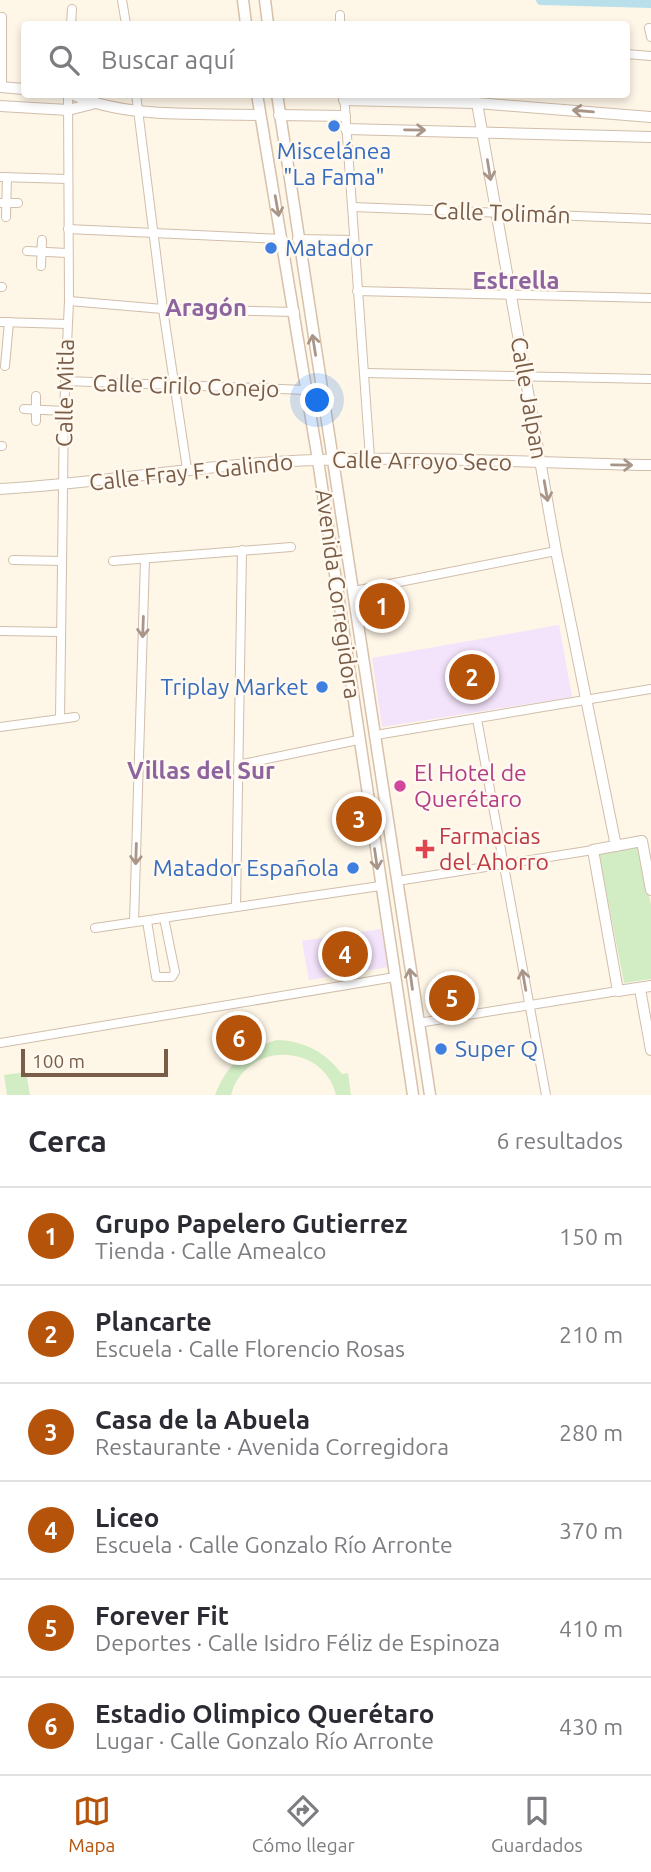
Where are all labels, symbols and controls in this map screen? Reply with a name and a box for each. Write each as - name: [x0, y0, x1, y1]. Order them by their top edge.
- search box: [21, 21, 630, 98]
- icon: search: [45, 41, 83, 79]
- text: Buscar aquí: [101, 45, 235, 74]
- one-way arrow: [572, 104, 595, 117]
- marker: Miscelánea "La Fama": [326, 118, 342, 134]
- one-way arrow: [403, 123, 426, 136]
- place label: Miscelánea "La Fama": [277, 138, 391, 189]
- one-way arrow: [482, 158, 495, 181]
- one-way arrow: [270, 194, 284, 217]
- street label: Calle Tolimán: [433, 198, 571, 227]
- place label: Matador: [285, 235, 374, 260]
- marker: Matador: [263, 240, 279, 256]
- district label: Estrella: [472, 267, 560, 294]
- district label: Aragón: [165, 294, 247, 321]
- one-way arrow: [307, 334, 320, 357]
- street label: Calle Jalpan: [506, 335, 553, 461]
- street label: Calle Mitla: [51, 339, 78, 447]
- street label: Calle Cirilo Conejo: [92, 370, 280, 401]
- your location: [300, 383, 334, 417]
- street label: Calle Arroyo Seco: [332, 446, 512, 475]
- street label: Calle Fray F. Galindo: [88, 448, 294, 495]
- one-way arrow: [610, 458, 633, 471]
- one-way arrow: [540, 479, 553, 502]
- street label: Avenida Corregidora: [311, 487, 366, 700]
- pin: 1: [359, 580, 405, 632]
- one-way arrow: [136, 615, 150, 638]
- pin: 2: [449, 651, 495, 703]
- place label: Triplay Market: [161, 674, 308, 699]
- marker: Triplay Market: [314, 679, 330, 695]
- district label: Villas del Sur: [127, 757, 275, 784]
- place label: El Hotel de Querétaro: [414, 760, 527, 811]
- marker: El Hotel de Querétaro: [392, 778, 408, 794]
- pin: 3: [336, 793, 382, 845]
- place label: Farmacias del Ahorro: [439, 823, 549, 874]
- marker: Farmacias del Ahorro: [417, 841, 433, 857]
- one-way arrow: [130, 843, 143, 866]
- one-way arrow: [370, 847, 383, 870]
- place label: Matador Española: [153, 855, 339, 880]
- marker: Matador Española: [345, 860, 361, 876]
- pin: 4: [322, 928, 368, 980]
- one-way arrow: [404, 968, 417, 991]
- one-way arrow: [517, 969, 530, 992]
- pin: 5: [429, 972, 475, 1024]
- pin: 6: [216, 1012, 262, 1064]
- place label: Super Q: [455, 1036, 538, 1061]
- marker: Super Q: [433, 1041, 449, 1057]
- scale bar: [21, 1046, 168, 1078]
- text: 100 m: [32, 1050, 85, 1072]
- text: Cerca: [28, 1124, 107, 1158]
- text: 6 resultados: [497, 1128, 623, 1153]
- text: Grupo Papelero Gutierrez: [95, 1209, 408, 1238]
- text: 1: [45, 1224, 57, 1249]
- text: 150 m: [559, 1224, 623, 1249]
- text: Tienda · Calle Amealco: [95, 1238, 327, 1263]
- text: Plancarte: [95, 1307, 212, 1336]
- text: 2: [45, 1322, 57, 1347]
- text: 210 m: [559, 1322, 623, 1347]
- text: Escuela · Calle Florencio Rosas: [95, 1336, 405, 1361]
- text: Casa de la Abuela: [95, 1405, 310, 1434]
- text: 3: [45, 1420, 57, 1445]
- text: 280 m: [559, 1420, 623, 1445]
- text: Restaurante · Avenida Corregidora: [95, 1434, 449, 1459]
- text: Liceo: [95, 1503, 159, 1532]
- text: 4: [45, 1518, 57, 1543]
- text: 370 m: [559, 1518, 623, 1543]
- text: Escuela · Calle Gonzalo Río Arronte: [95, 1532, 453, 1557]
- text: Forever Fit: [95, 1601, 229, 1630]
- text: 5: [45, 1616, 57, 1641]
- text: 410 m: [559, 1616, 623, 1641]
- text: Deportes · Calle Isidro Féliz de Espinoza: [95, 1630, 500, 1655]
- text: Estadio Olimpico Querétaro: [95, 1699, 434, 1728]
- text: 6: [45, 1714, 57, 1739]
- text: 430 m: [559, 1714, 623, 1739]
- text: Lugar · Calle Gonzalo Río Arronte: [95, 1728, 434, 1753]
- tab: Mapa: [68, 1792, 115, 1856]
- tab: Cómo llegar: [252, 1792, 355, 1856]
- tab: Guardados: [491, 1792, 583, 1856]

